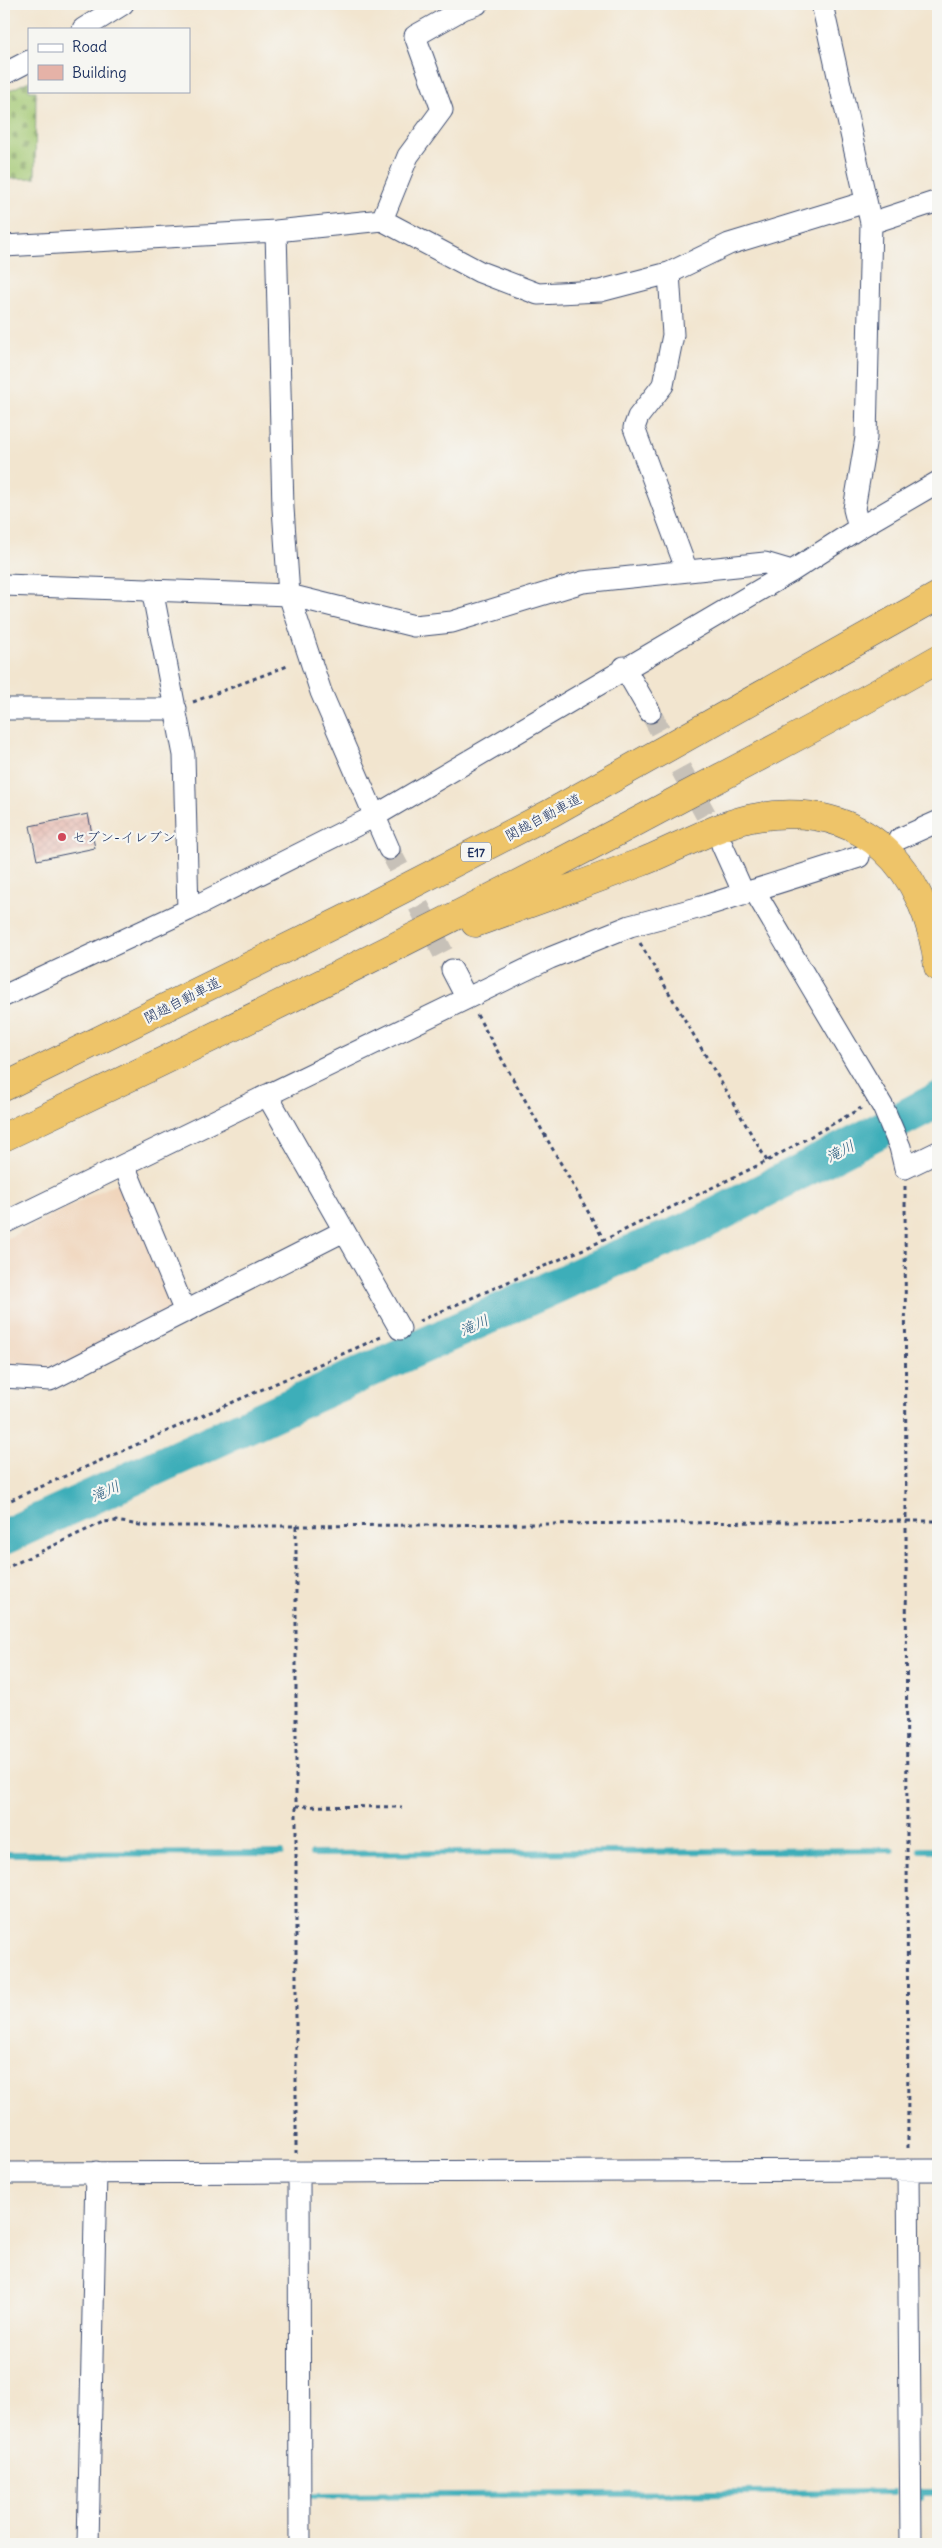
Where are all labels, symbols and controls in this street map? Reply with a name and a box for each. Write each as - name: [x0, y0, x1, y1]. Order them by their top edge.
- legend: [28, 28, 190, 92]
- text: Road: [72, 37, 107, 56]
- text: Building: [72, 63, 127, 82]
- street label: 関越自動車道: [502, 789, 584, 845]
- place label: セブン-イレブン: [72, 828, 176, 846]
- marker: セブン-イレブン: [56, 831, 68, 843]
- road number: E17: [461, 842, 491, 862]
- street label: 関越自動車道: [140, 973, 224, 1027]
- water label: 滝川: [822, 1136, 858, 1166]
- water label: 滝川: [456, 1310, 492, 1340]
- water label: 滝川: [87, 1476, 123, 1506]

